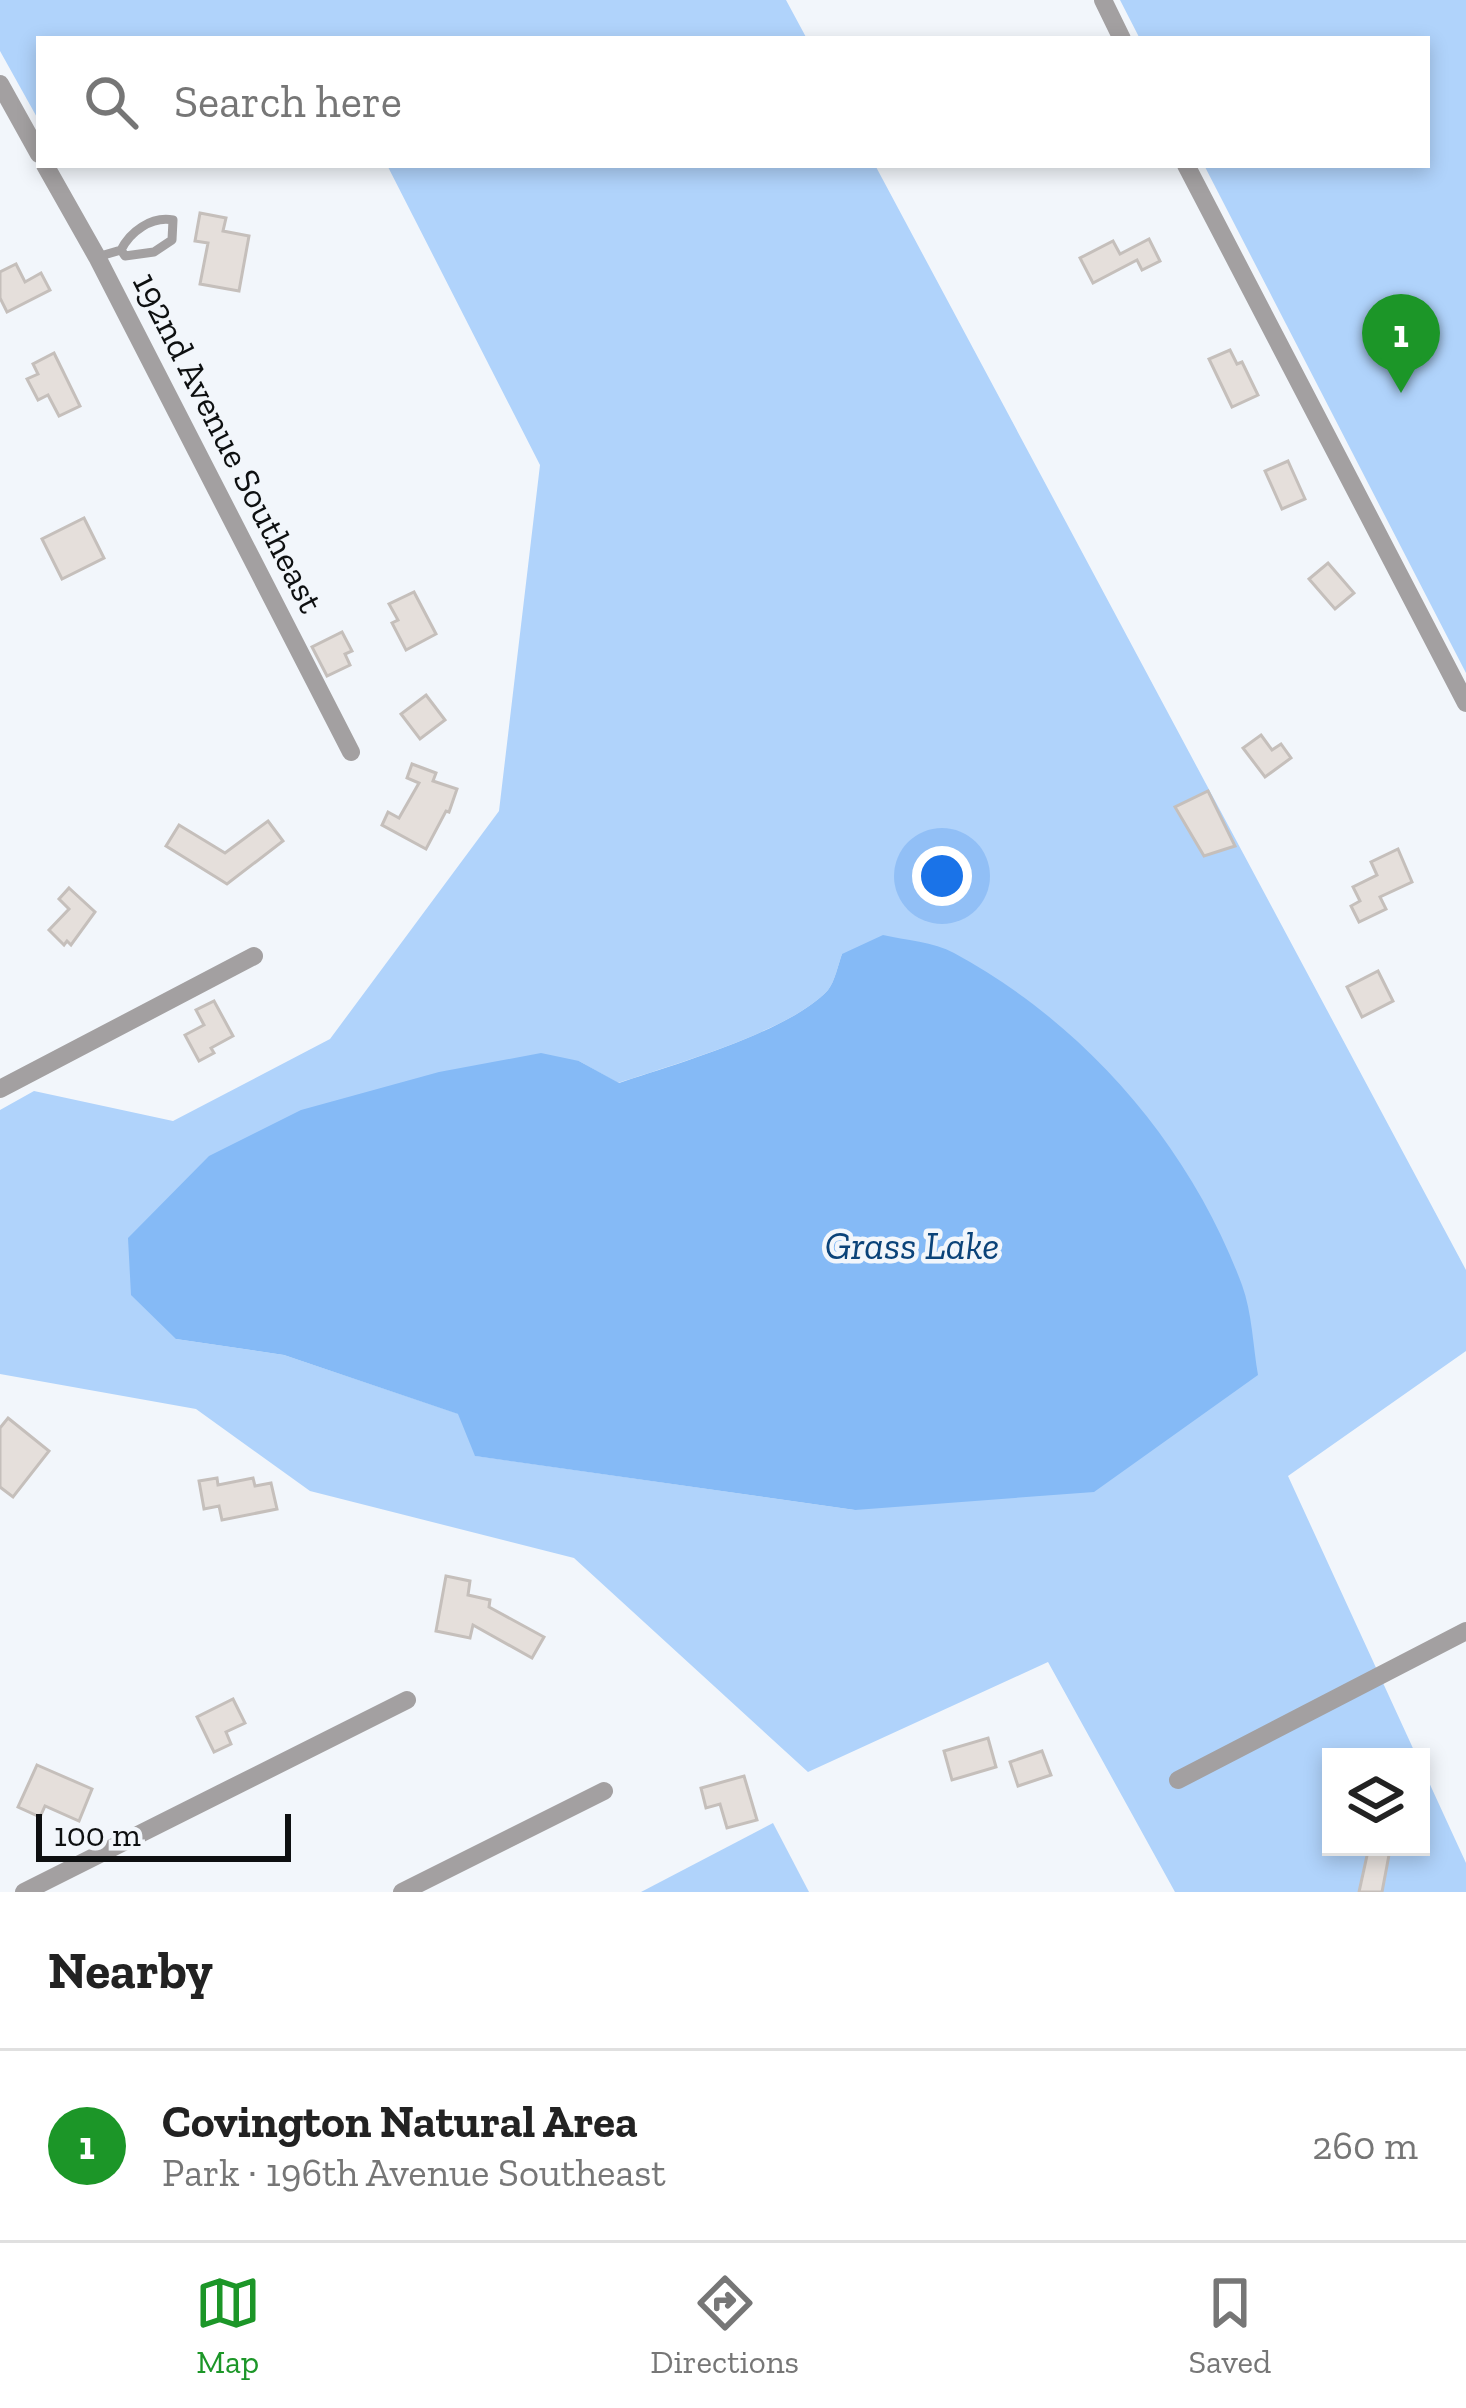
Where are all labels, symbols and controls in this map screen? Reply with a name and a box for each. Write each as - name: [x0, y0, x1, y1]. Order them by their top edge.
- search box: [36, 36, 1430, 168]
- icon: search: [78, 69, 144, 135]
- text: Search here: [174, 75, 402, 129]
- street label: 192nd Avenue Southeast: [124, 265, 333, 620]
- pin: 1: [1362, 294, 1440, 393]
- your location: [912, 846, 972, 906]
- water label: Grass Lake: [825, 1222, 999, 1269]
- map controls: [1322, 1748, 1430, 1856]
- button: layers: [1322, 1748, 1430, 1856]
- scale bar: [36, 1808, 291, 1861]
- text: 100 m: [54, 1815, 141, 1854]
- text: Nearby: [48, 1940, 213, 2001]
- text: Covington Natural Area: [162, 2095, 638, 2149]
- text: 1: [79, 2122, 95, 2169]
- text: 260 m: [1312, 2122, 1418, 2169]
- text: Park · 196th Avenue Southeast: [162, 2149, 666, 2196]
- tab: Map: [195, 2270, 261, 2381]
- tab: Directions: [650, 2270, 799, 2381]
- tab: Saved: [1189, 2270, 1271, 2381]

